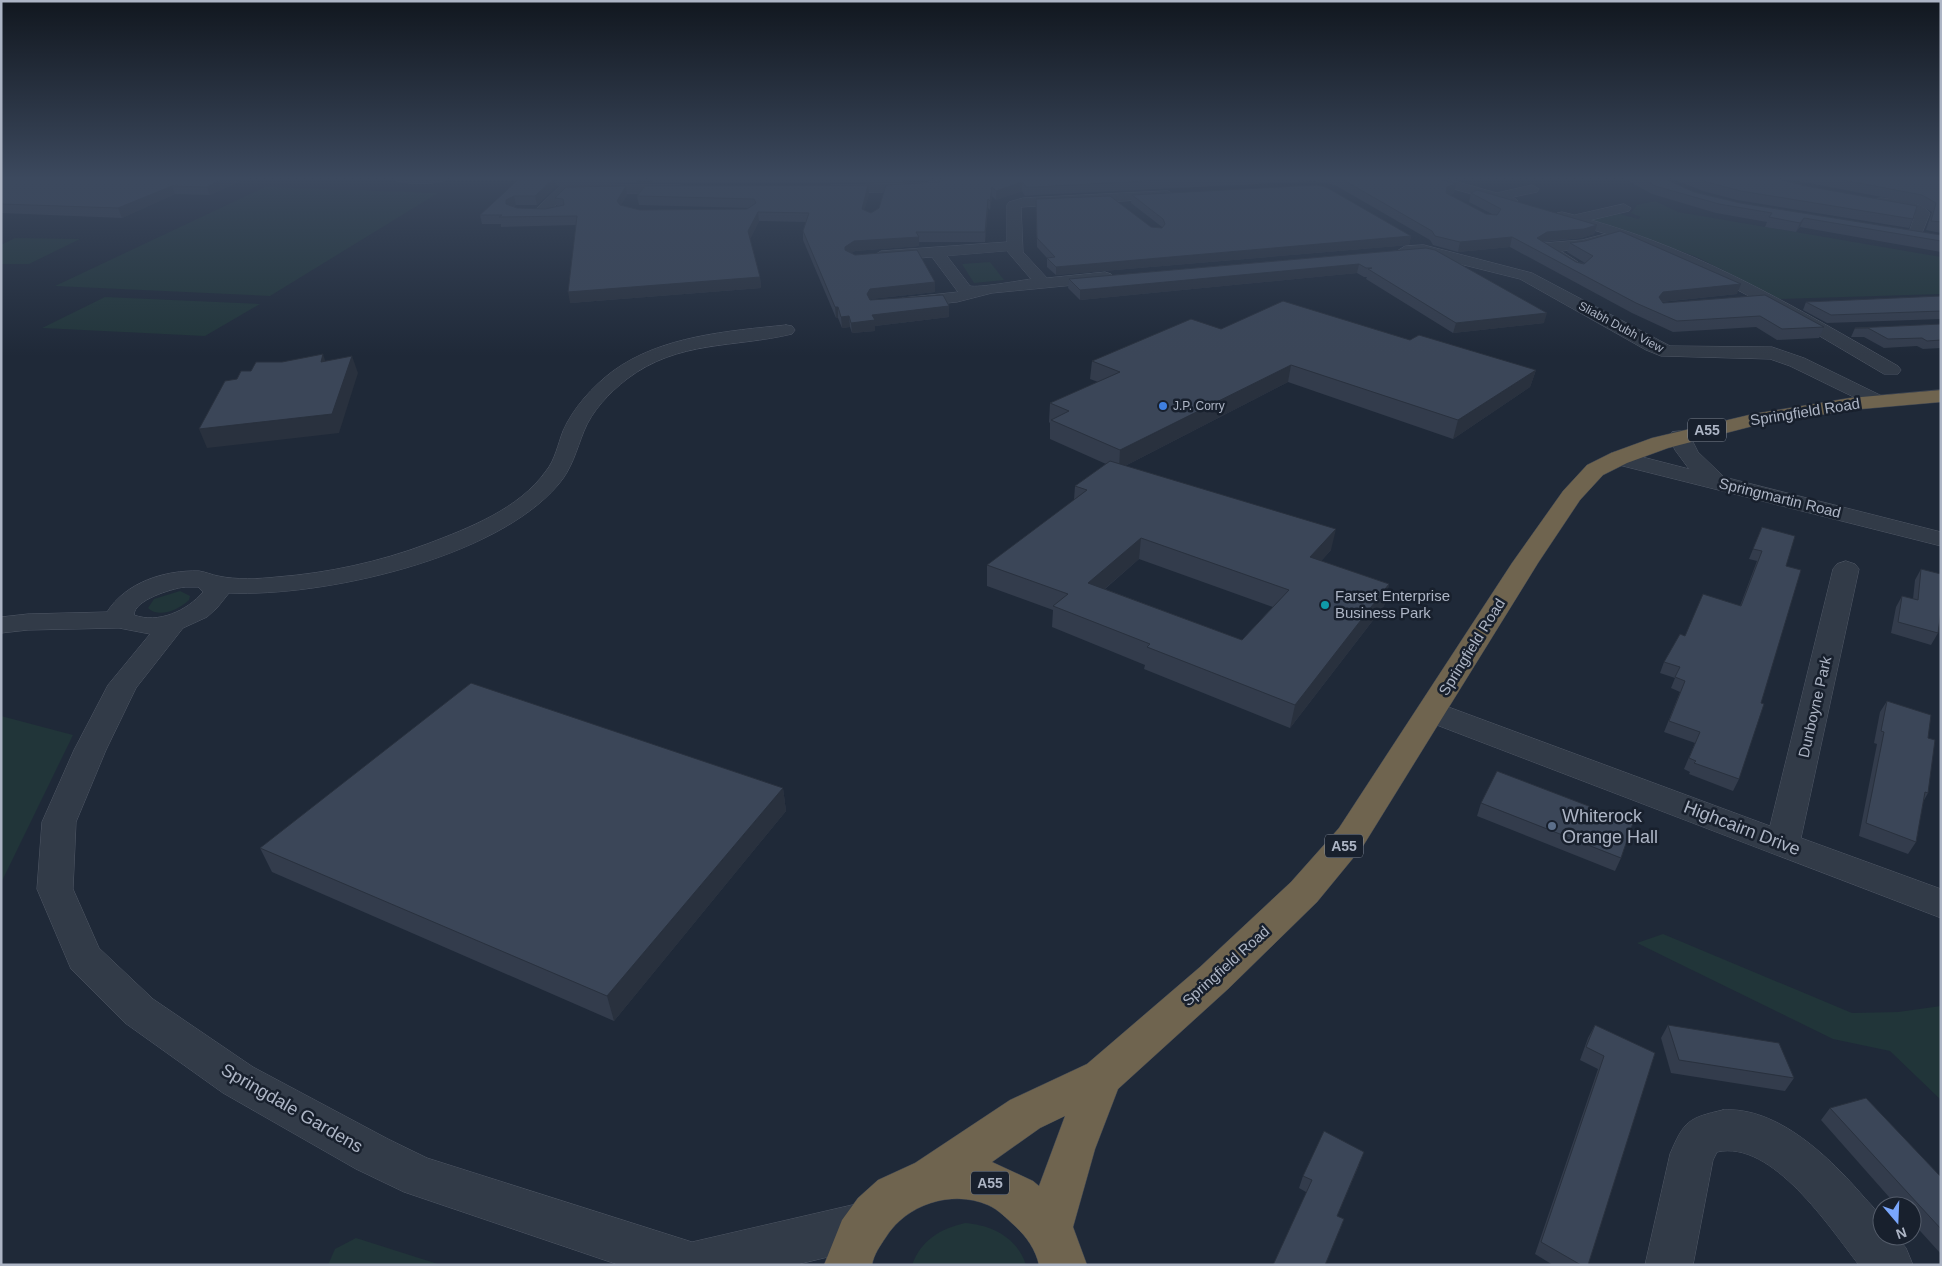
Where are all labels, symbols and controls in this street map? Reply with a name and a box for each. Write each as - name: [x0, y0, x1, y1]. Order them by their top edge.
- street label: Sliabh Dubh View: [1576, 299, 1666, 356]
- street label: Springfield Road: [1749, 394, 1861, 429]
- place label: J.P. Corry: [1173, 399, 1225, 413]
- marker: J.P. Corry: [1157, 400, 1169, 412]
- road number: A55: [1688, 418, 1726, 442]
- street label: Springmartin Road: [1717, 474, 1843, 521]
- place label: Farset Enterprise Business Park: [1335, 587, 1450, 621]
- street label: Springfield Road: [1435, 595, 1508, 698]
- marker: Farset Enterprise Business Park: [1319, 599, 1331, 611]
- street label: Dunboyne Park: [1795, 654, 1835, 759]
- street label: Highcairn Drive: [1681, 797, 1803, 859]
- place label: Whiterock Orange Hall: [1562, 806, 1658, 847]
- marker: Whiterock Orange Hall: [1546, 820, 1558, 832]
- road number: A55: [1325, 834, 1363, 858]
- street label: Springfield Road: [1179, 922, 1273, 1009]
- street label: Springdale Gardens: [218, 1059, 366, 1157]
- road number: A55: [971, 1172, 1009, 1194]
- north arrow: [1872, 1196, 1922, 1246]
- text: N: [1894, 1224, 1909, 1243]

